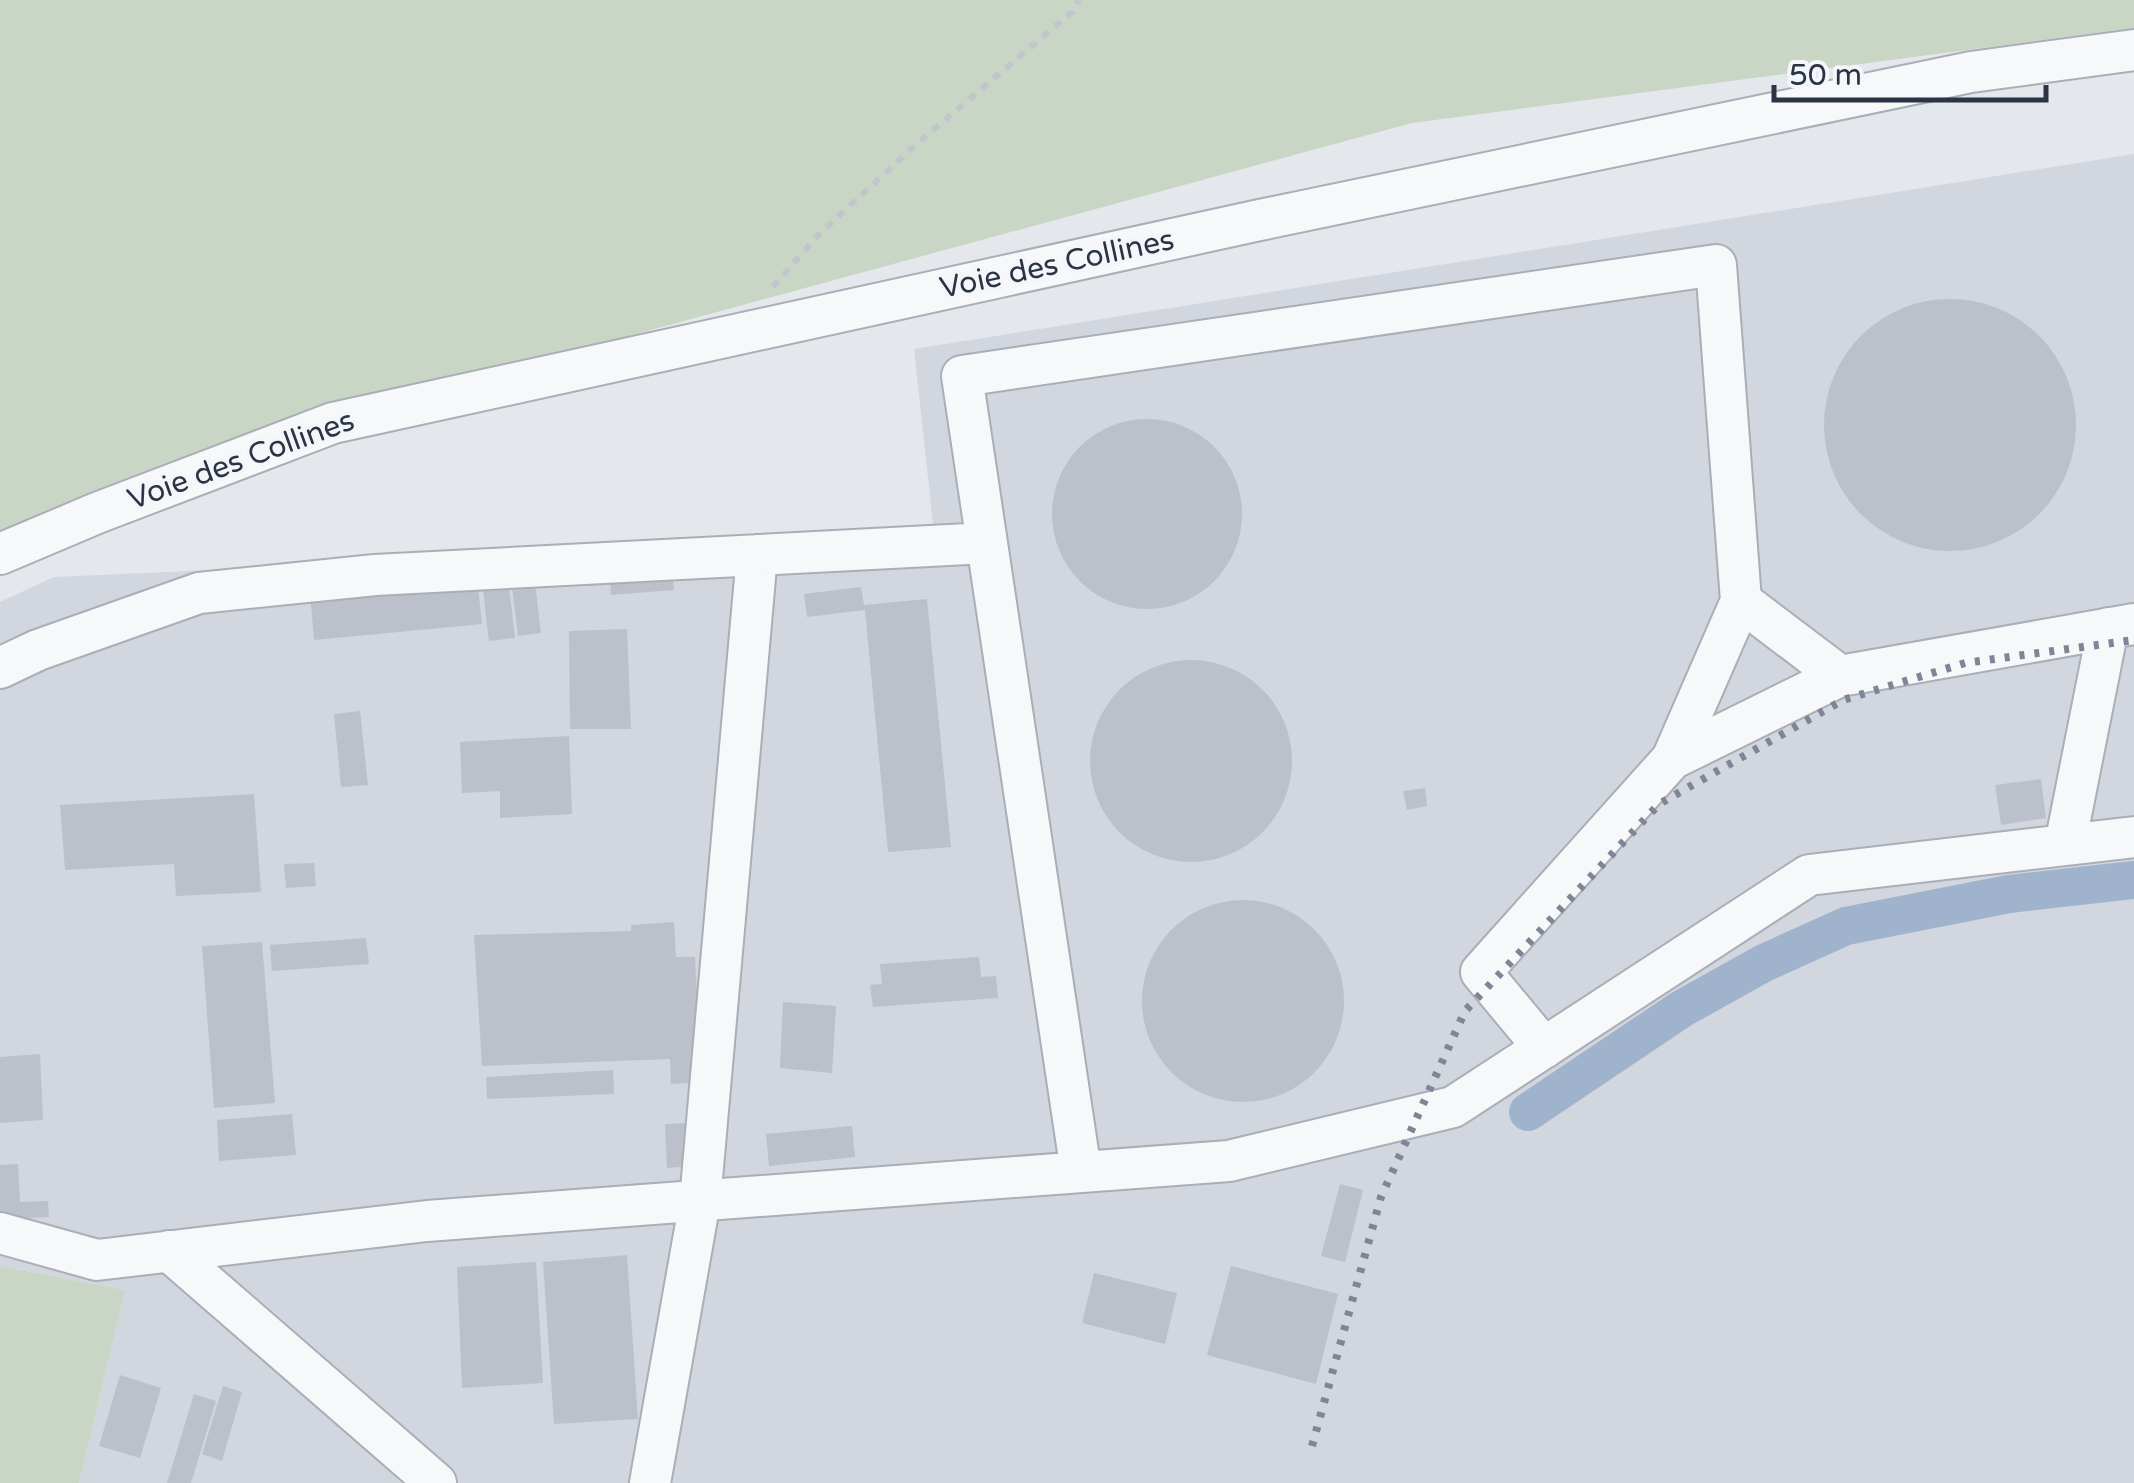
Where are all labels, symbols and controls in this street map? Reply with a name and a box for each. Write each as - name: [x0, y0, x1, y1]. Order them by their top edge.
- scale bar: [1774, 40, 2046, 102]
- text: 50 m: [1789, 57, 1862, 94]
- street label: Voie des Collines: [937, 221, 1177, 307]
- street label: Voie des Collines: [123, 402, 359, 518]

